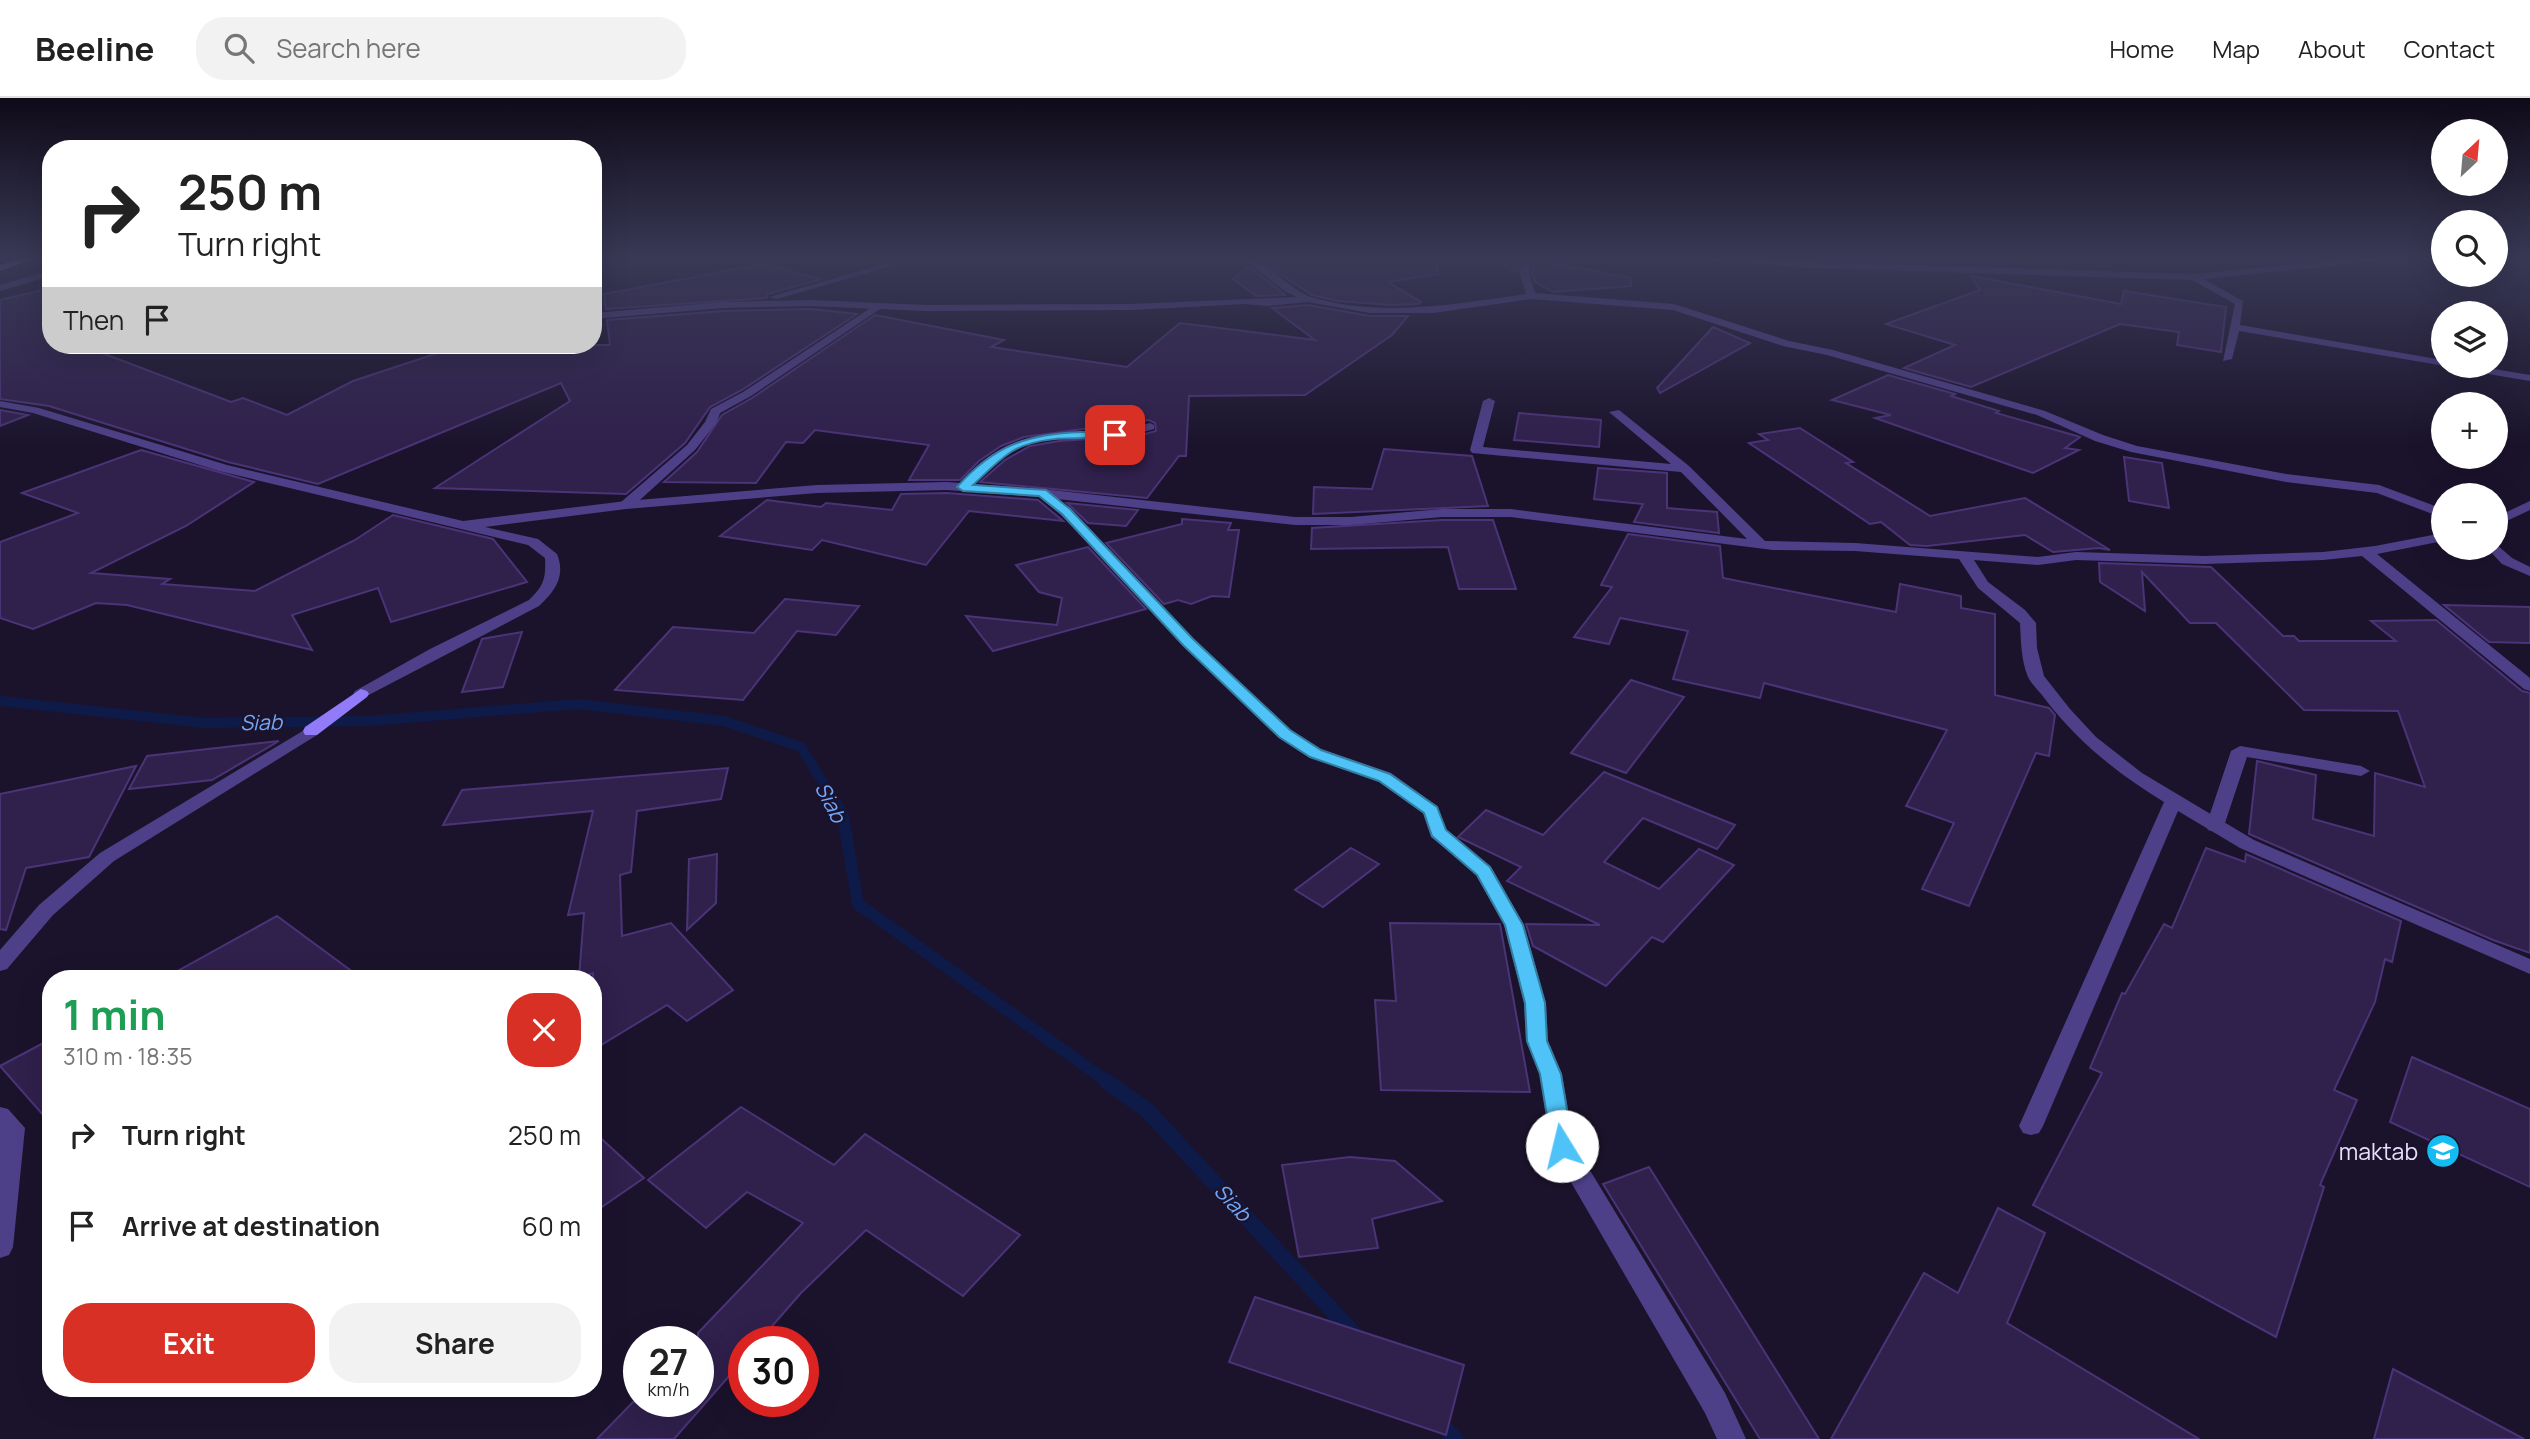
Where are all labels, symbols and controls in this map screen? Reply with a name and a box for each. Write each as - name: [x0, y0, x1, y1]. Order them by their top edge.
- search box: [196, 17, 686, 80]
- text: Beeline: [35, 26, 154, 71]
- icon: search: [220, 29, 258, 67]
- text: Search here: [276, 30, 421, 66]
- text: Home: [2109, 32, 2174, 65]
- text: Map: [2212, 32, 2260, 65]
- text: About: [2298, 32, 2366, 65]
- text: Contact: [2404, 32, 2495, 65]
- north arrow: [2431, 119, 2508, 196]
- map controls: [2431, 119, 2508, 560]
- text: 250 m: [178, 158, 322, 225]
- icon: right: [63, 168, 154, 259]
- button: search: [2431, 210, 2508, 287]
- text: Turn right: [178, 222, 321, 266]
- icon: arrive: [138, 301, 176, 339]
- button: layers: [2431, 301, 2508, 378]
- text: Then: [63, 302, 124, 338]
- button: +: [2431, 392, 2508, 469]
- pin: [1085, 405, 1145, 465]
- icon: arrive: [1096, 416, 1134, 454]
- button: −: [2431, 483, 2508, 560]
- water label: Siab: [240, 708, 284, 736]
- water label: Siab: [809, 777, 854, 828]
- text: 1 min: [63, 985, 166, 1043]
- button: close: [507, 993, 581, 1067]
- text: 310 m · 18:35: [63, 1040, 192, 1072]
- position arrow: [1525, 1109, 1599, 1183]
- icon: right: [63, 1116, 101, 1154]
- text: Turn right: [122, 1117, 246, 1153]
- text: 250 m: [508, 1117, 581, 1153]
- school or university icon: maktab: [2424, 1132, 2462, 1170]
- place label: maktab: [2339, 1135, 2418, 1167]
- water label: Siab: [1208, 1177, 1259, 1228]
- icon: arrive: [63, 1207, 101, 1245]
- text: Arrive at destination: [122, 1208, 380, 1244]
- text: 60 m: [522, 1208, 581, 1244]
- button: Exit: [63, 1303, 315, 1383]
- button: Share: [329, 1303, 581, 1383]
- speed limit sign: 30: [728, 1326, 819, 1417]
- text: 27: [649, 1338, 688, 1386]
- text: km/h: [648, 1377, 689, 1401]

